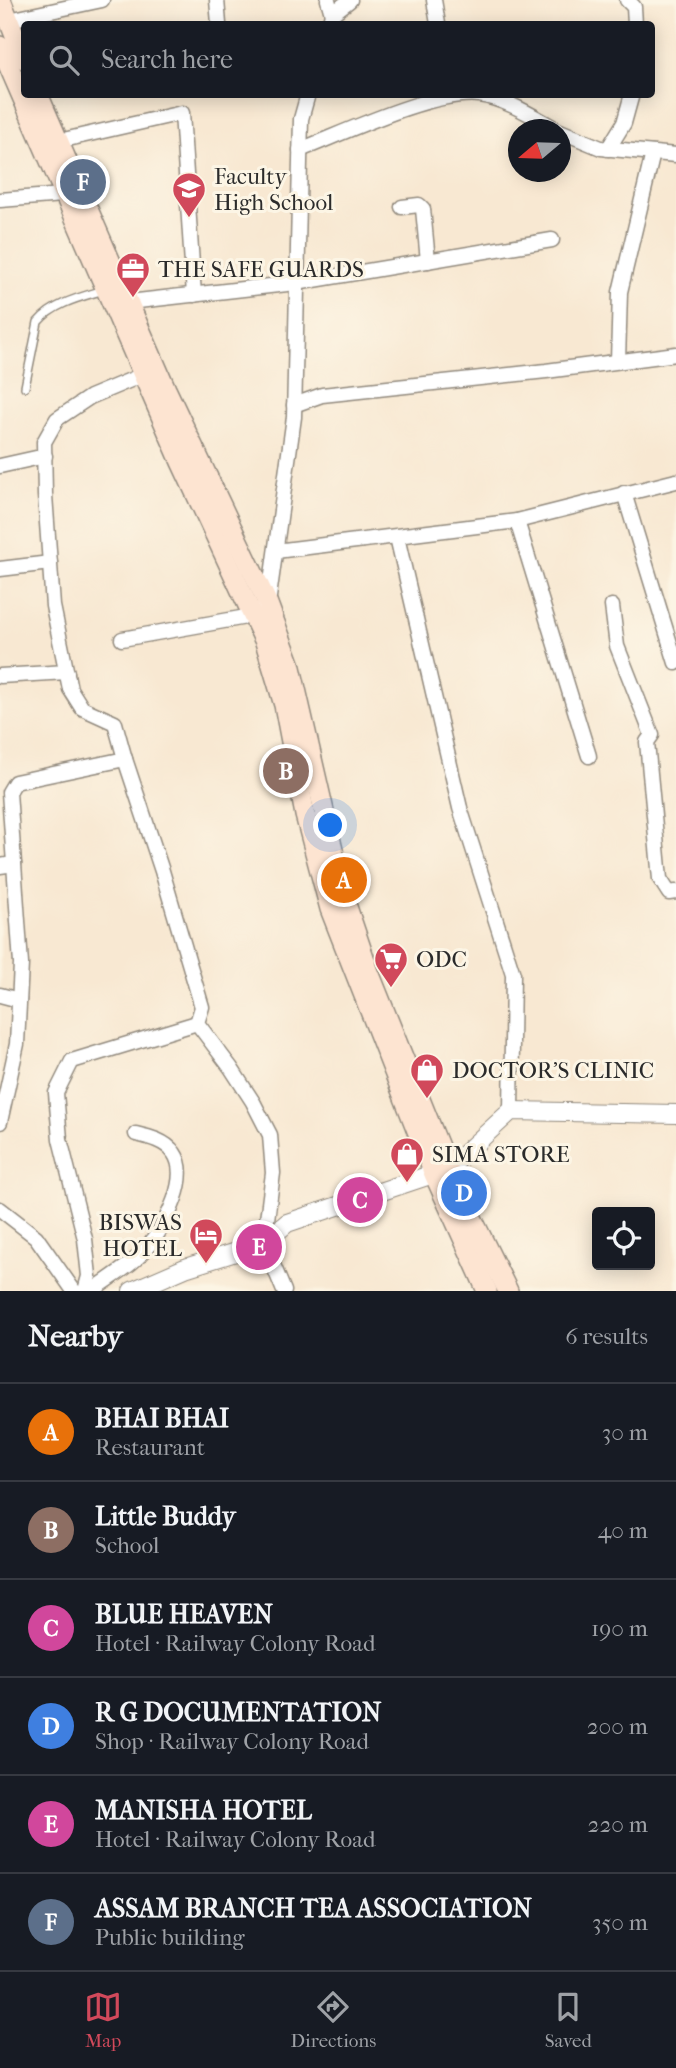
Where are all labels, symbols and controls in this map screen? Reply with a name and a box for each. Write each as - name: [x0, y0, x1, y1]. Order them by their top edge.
- search box: [21, 21, 655, 98]
- icon: search: [45, 41, 83, 79]
- text: Search here: [101, 44, 233, 75]
- north arrow: [508, 119, 571, 182]
- pin: F: [60, 156, 106, 208]
- place label: Faculty High School: [214, 163, 334, 216]
- school or university icon: Faculty High School: [170, 170, 208, 219]
- office icon: THE SAFE GUARDS: [114, 250, 152, 299]
- place label: THE SAFE GUARDS: [158, 256, 364, 283]
- pin: B: [263, 745, 309, 797]
- your location: [313, 808, 347, 842]
- pin: A: [321, 854, 367, 906]
- supermarket icon: ODC: [372, 940, 410, 989]
- place label: ODC: [416, 946, 467, 973]
- shop icon: DOCTOR'S CLINIC: [408, 1051, 446, 1100]
- place label: DOCTOR'S CLINIC: [452, 1057, 654, 1084]
- shop icon: SIMA STORE: [388, 1135, 426, 1184]
- place label: SIMA STORE: [432, 1141, 570, 1168]
- pin: D: [441, 1167, 487, 1219]
- pin: C: [337, 1174, 383, 1226]
- map controls: [592, 1207, 655, 1270]
- button: locate: [592, 1207, 655, 1270]
- place label: BISWAS HOTEL: [98, 1209, 182, 1262]
- hotel icon: BISWAS HOTEL: [187, 1216, 225, 1265]
- pin: E: [236, 1221, 282, 1273]
- text: Nearby: [28, 1319, 123, 1354]
- text: 6 results: [565, 1323, 648, 1350]
- text: BHAI BHAI: [95, 1403, 229, 1434]
- text: A: [44, 1419, 58, 1446]
- text: 30 m: [602, 1419, 648, 1446]
- text: Restaurant: [95, 1434, 205, 1461]
- text: Little Buddy: [95, 1501, 236, 1532]
- text: B: [44, 1517, 58, 1544]
- text: 40 m: [598, 1517, 648, 1544]
- text: School: [95, 1532, 159, 1559]
- text: BLUE HEAVEN: [95, 1599, 273, 1630]
- text: C: [43, 1615, 59, 1642]
- text: 190 m: [591, 1615, 648, 1642]
- text: Hotel · Railway Colony Road: [95, 1630, 375, 1657]
- text: R G DOCUMENTATION: [95, 1697, 381, 1728]
- text: D: [42, 1713, 60, 1740]
- text: 200 m: [587, 1713, 648, 1740]
- text: Shop · Railway Colony Road: [95, 1728, 369, 1755]
- text: MANISHA HOTEL: [95, 1795, 312, 1826]
- text: E: [44, 1811, 58, 1838]
- text: 220 m: [588, 1811, 648, 1838]
- text: Hotel · Railway Colony Road: [95, 1826, 375, 1853]
- text: ASSAM BRANCH TEA ASSOCIATION: [95, 1893, 532, 1924]
- text: F: [45, 1909, 57, 1936]
- text: 350 m: [592, 1909, 648, 1936]
- text: Public building: [95, 1924, 245, 1951]
- tab: Map: [84, 1988, 122, 2052]
- tab: Directions: [291, 1988, 376, 2052]
- tab: Saved: [545, 1988, 592, 2052]

